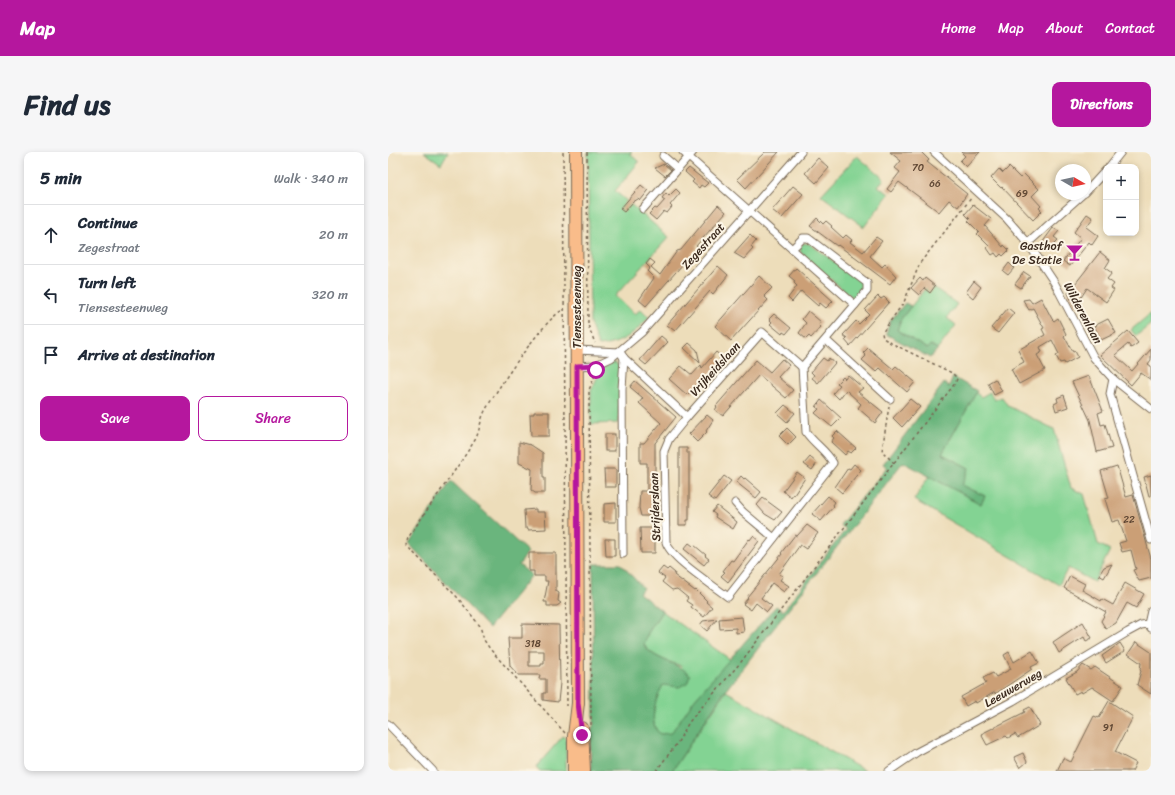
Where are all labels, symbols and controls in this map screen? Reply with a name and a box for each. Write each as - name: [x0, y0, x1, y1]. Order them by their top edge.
- text: Map: [20, 12, 55, 45]
- text: Home: [941, 16, 976, 41]
- text: Map: [998, 16, 1024, 41]
- text: About: [1046, 16, 1083, 41]
- text: Contact: [1105, 16, 1155, 41]
- text: Find us: [24, 80, 111, 129]
- button: Directions: [1052, 82, 1151, 127]
- house number: 70: [912, 159, 924, 177]
- text: 5 min: [40, 163, 82, 193]
- north arrow: [1055, 164, 1091, 200]
- map controls: [1103, 164, 1139, 236]
- button: +: [1103, 164, 1139, 200]
- text: Walk · 340 m: [274, 167, 348, 190]
- house number: 66: [929, 175, 941, 193]
- house number: 69: [1016, 185, 1028, 203]
- button: −: [1103, 200, 1139, 236]
- text: Continue: [78, 210, 138, 236]
- street label: Zegestraat: [676, 217, 730, 275]
- text: 20 m: [319, 223, 348, 246]
- icon: ahead: [40, 224, 62, 246]
- place label: Gasthof De Statie: [1012, 235, 1064, 271]
- text: Zegestraat: [78, 236, 140, 259]
- bar icon: Gasthof De Statie: [1065, 243, 1085, 263]
- street label: Tiensesteenweg: [566, 265, 588, 349]
- text: Turn left: [78, 270, 136, 296]
- street label: Wilderenlaan: [1057, 278, 1109, 348]
- text: 320 m: [312, 283, 348, 306]
- icon: left: [40, 284, 62, 306]
- text: Tiensesteenweg: [78, 296, 168, 319]
- street label: Vrijheidslaan: [684, 336, 746, 402]
- text: Arrive at destination: [78, 342, 215, 368]
- icon: arrive: [40, 344, 62, 366]
- route start: [587, 361, 605, 379]
- button: Save: [40, 396, 190, 441]
- button: Share: [198, 396, 348, 441]
- street label: Strijderslaan: [643, 472, 667, 542]
- house number: 22: [1123, 511, 1135, 529]
- house number: 318: [525, 635, 541, 653]
- street label: Leeuwerweg: [980, 662, 1046, 714]
- house number: 91: [1103, 719, 1113, 737]
- route end: [573, 726, 591, 744]

